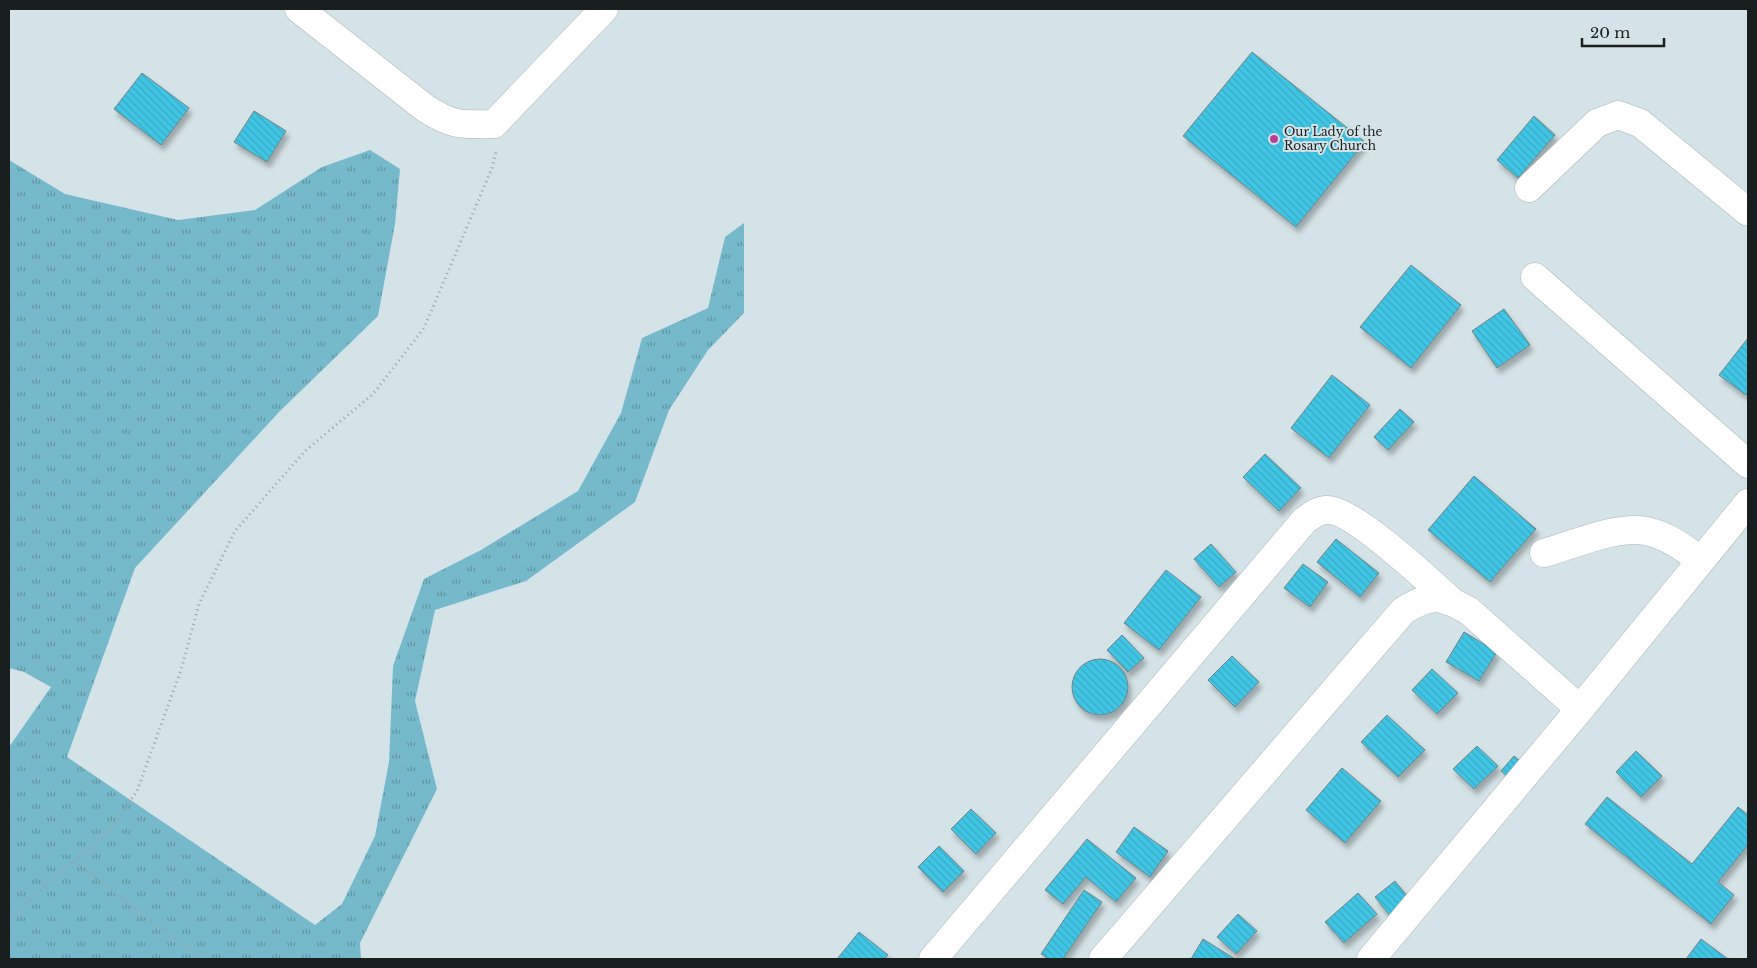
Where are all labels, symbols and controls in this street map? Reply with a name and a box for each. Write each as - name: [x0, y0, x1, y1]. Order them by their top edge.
- scale bar: [1582, 15, 1664, 47]
- text: 20 m: [1590, 23, 1630, 42]
- place label: Our Lady of the Rosary Church: [1284, 124, 1382, 153]
- marker: Our Lady of the Rosary Church: [1268, 133, 1280, 145]

